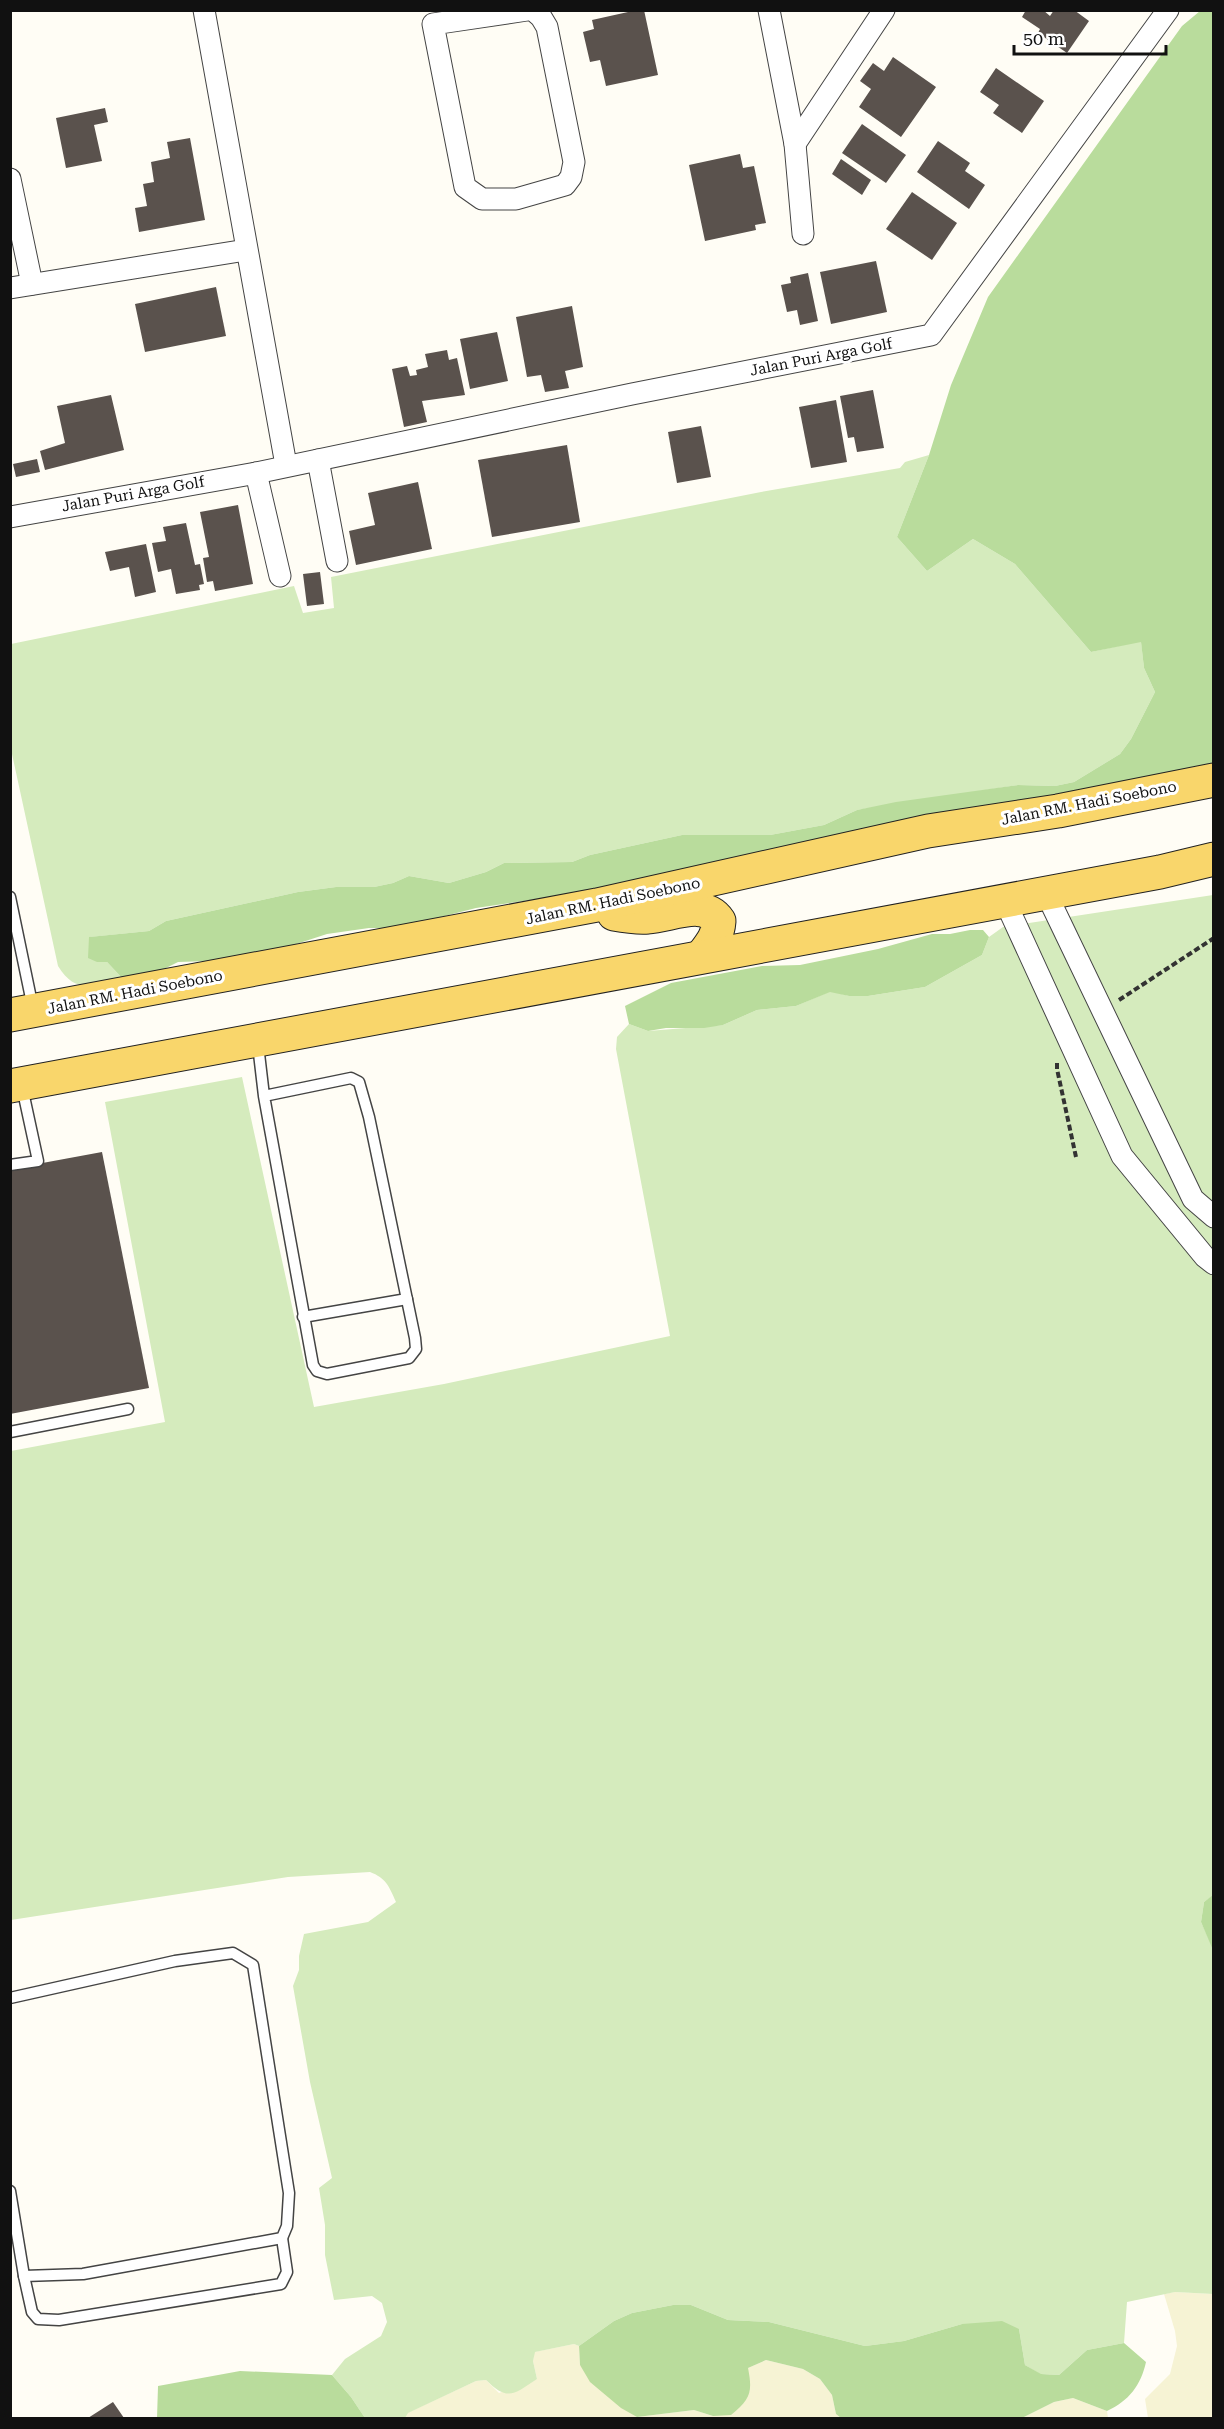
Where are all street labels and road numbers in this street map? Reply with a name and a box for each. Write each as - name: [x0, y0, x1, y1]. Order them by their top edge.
- street label: Jalan Puri Arga Golf: [748, 334, 895, 380]
- street label: Jalan Puri Arga Golf: [60, 472, 207, 515]
- street label: Jalan RM. Hadi Soebono: [1000, 777, 1178, 829]
- street label: Jalan RM. Hadi Soebono: [524, 874, 702, 928]
- street label: Jalan RM. Hadi Soebono: [46, 966, 224, 1018]

